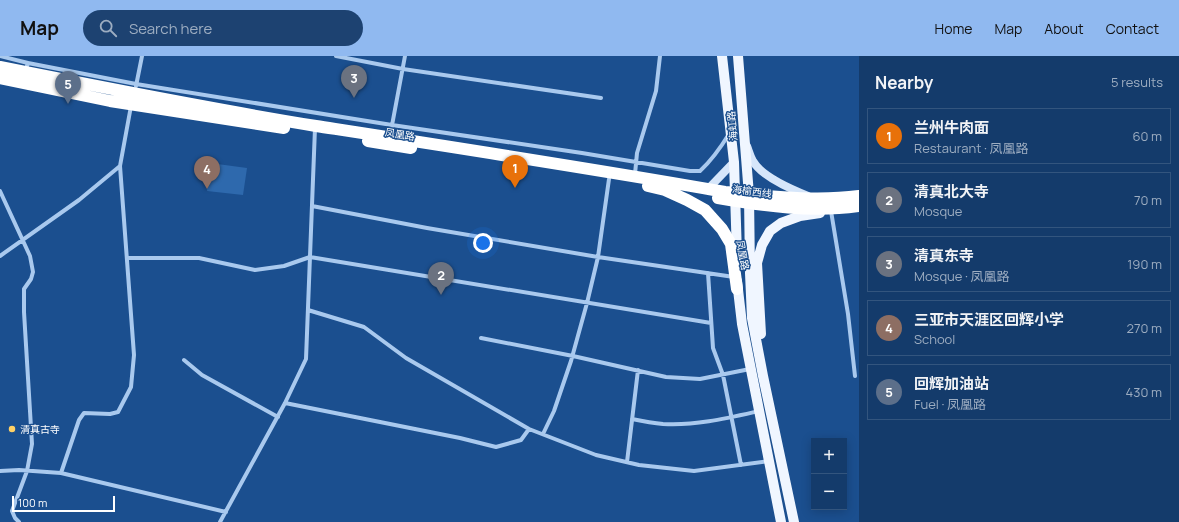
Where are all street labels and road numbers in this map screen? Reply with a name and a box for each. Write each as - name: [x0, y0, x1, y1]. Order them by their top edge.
- street label: 海虹路: [724, 110, 740, 142]
- street label: 凤凰路: [384, 125, 416, 143]
- street label: 海榆西线: [731, 181, 773, 201]
- street label: 凤凰路: [733, 239, 753, 271]

